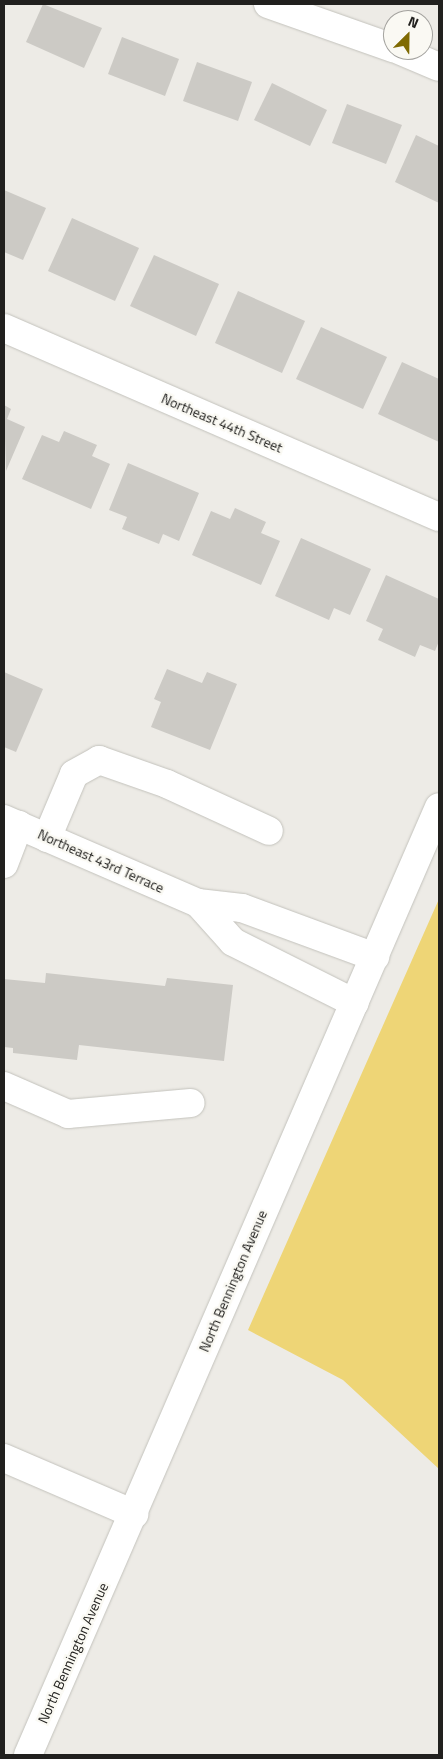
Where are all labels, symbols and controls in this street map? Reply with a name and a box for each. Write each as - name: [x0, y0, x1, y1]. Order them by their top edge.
- north arrow: [383, 10, 433, 60]
- text: N: [405, 10, 422, 33]
- street label: Northeast 44th Street: [159, 390, 285, 456]
- street label: Northeast 43rd Terrace: [35, 826, 167, 896]
- street label: North Bennington Avenue: [196, 1208, 270, 1354]
- street label: North Bennington Avenue: [34, 1580, 112, 1726]

